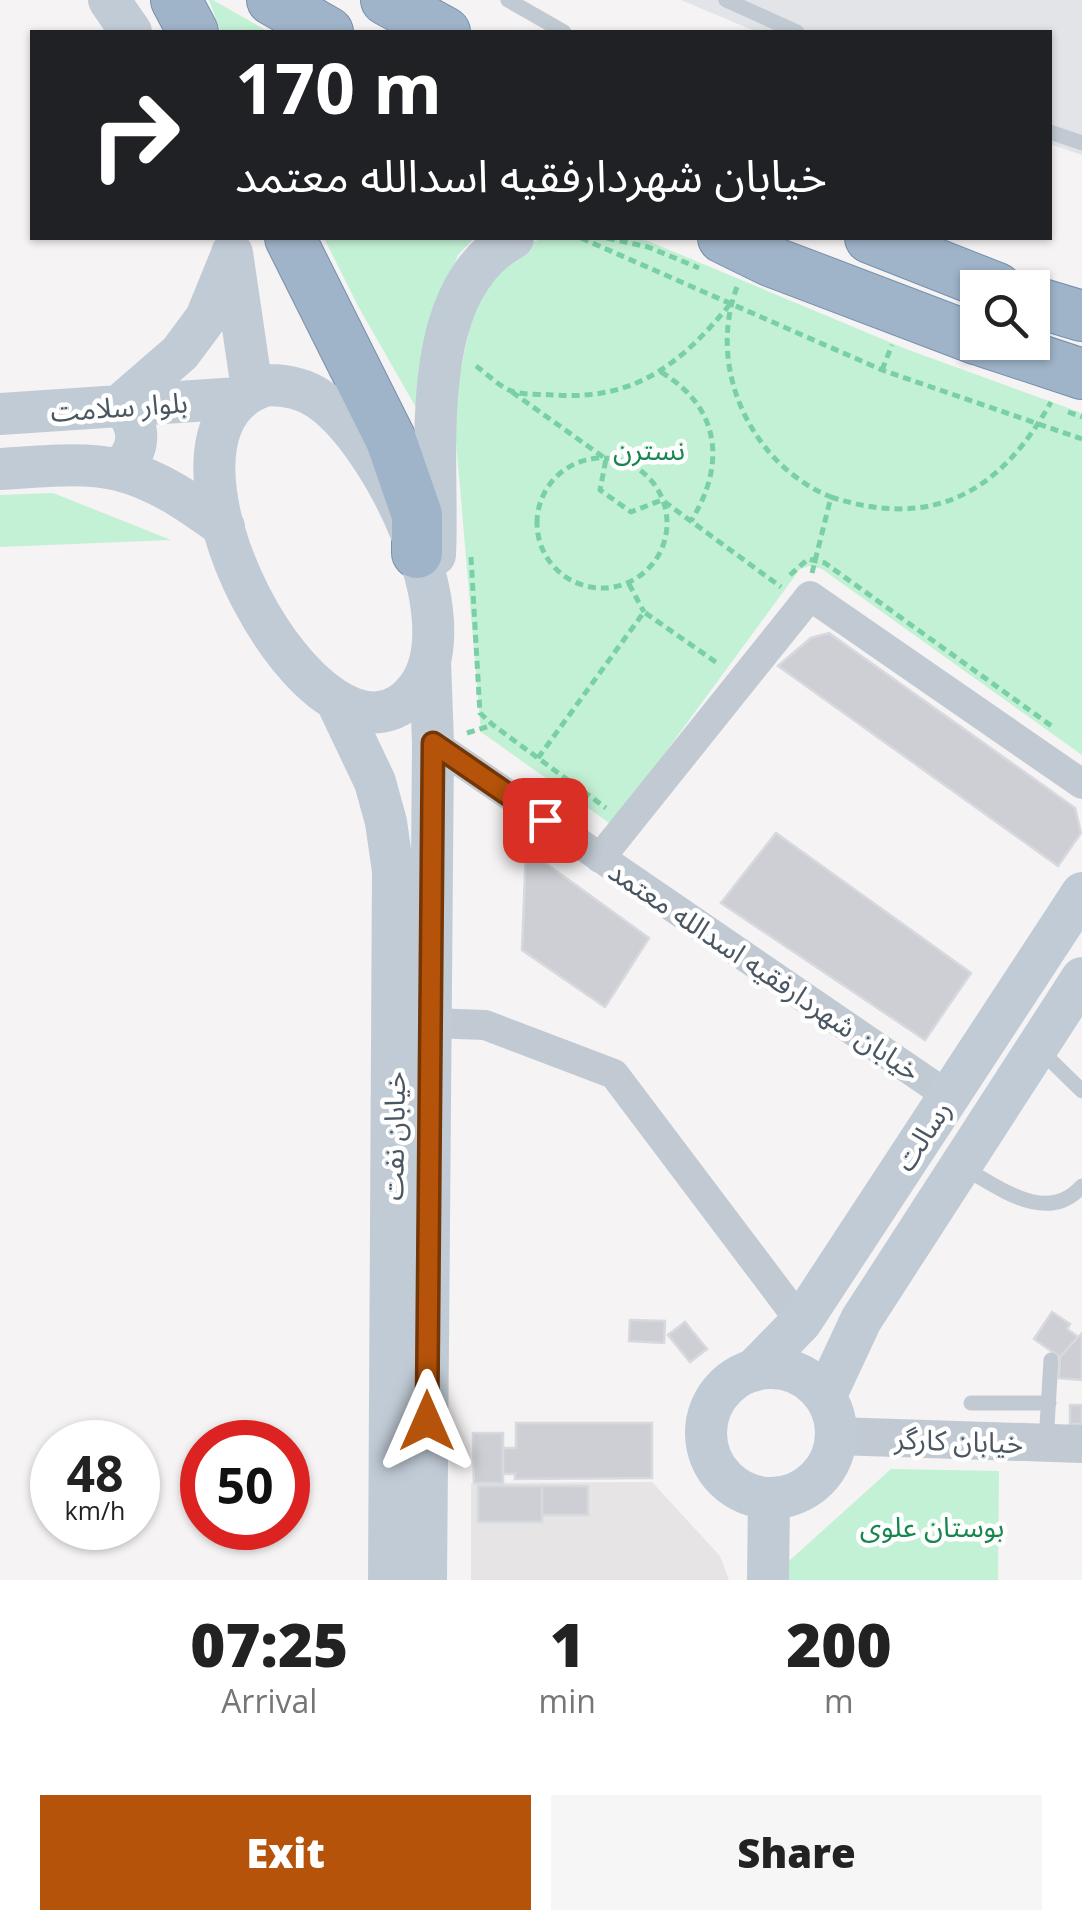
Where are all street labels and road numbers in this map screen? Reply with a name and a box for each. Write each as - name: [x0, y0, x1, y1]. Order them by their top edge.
- street label: بلوار سلامت: [49, 382, 189, 430]
- street label: خیابان شهردارفقیه اسدالله معتمد: [602, 851, 928, 1089]
- street label: خیابان نفت: [373, 1071, 413, 1201]
- street label: رسالت: [885, 1092, 959, 1178]
- street label: خیابان کارگر: [893, 1419, 1024, 1461]

